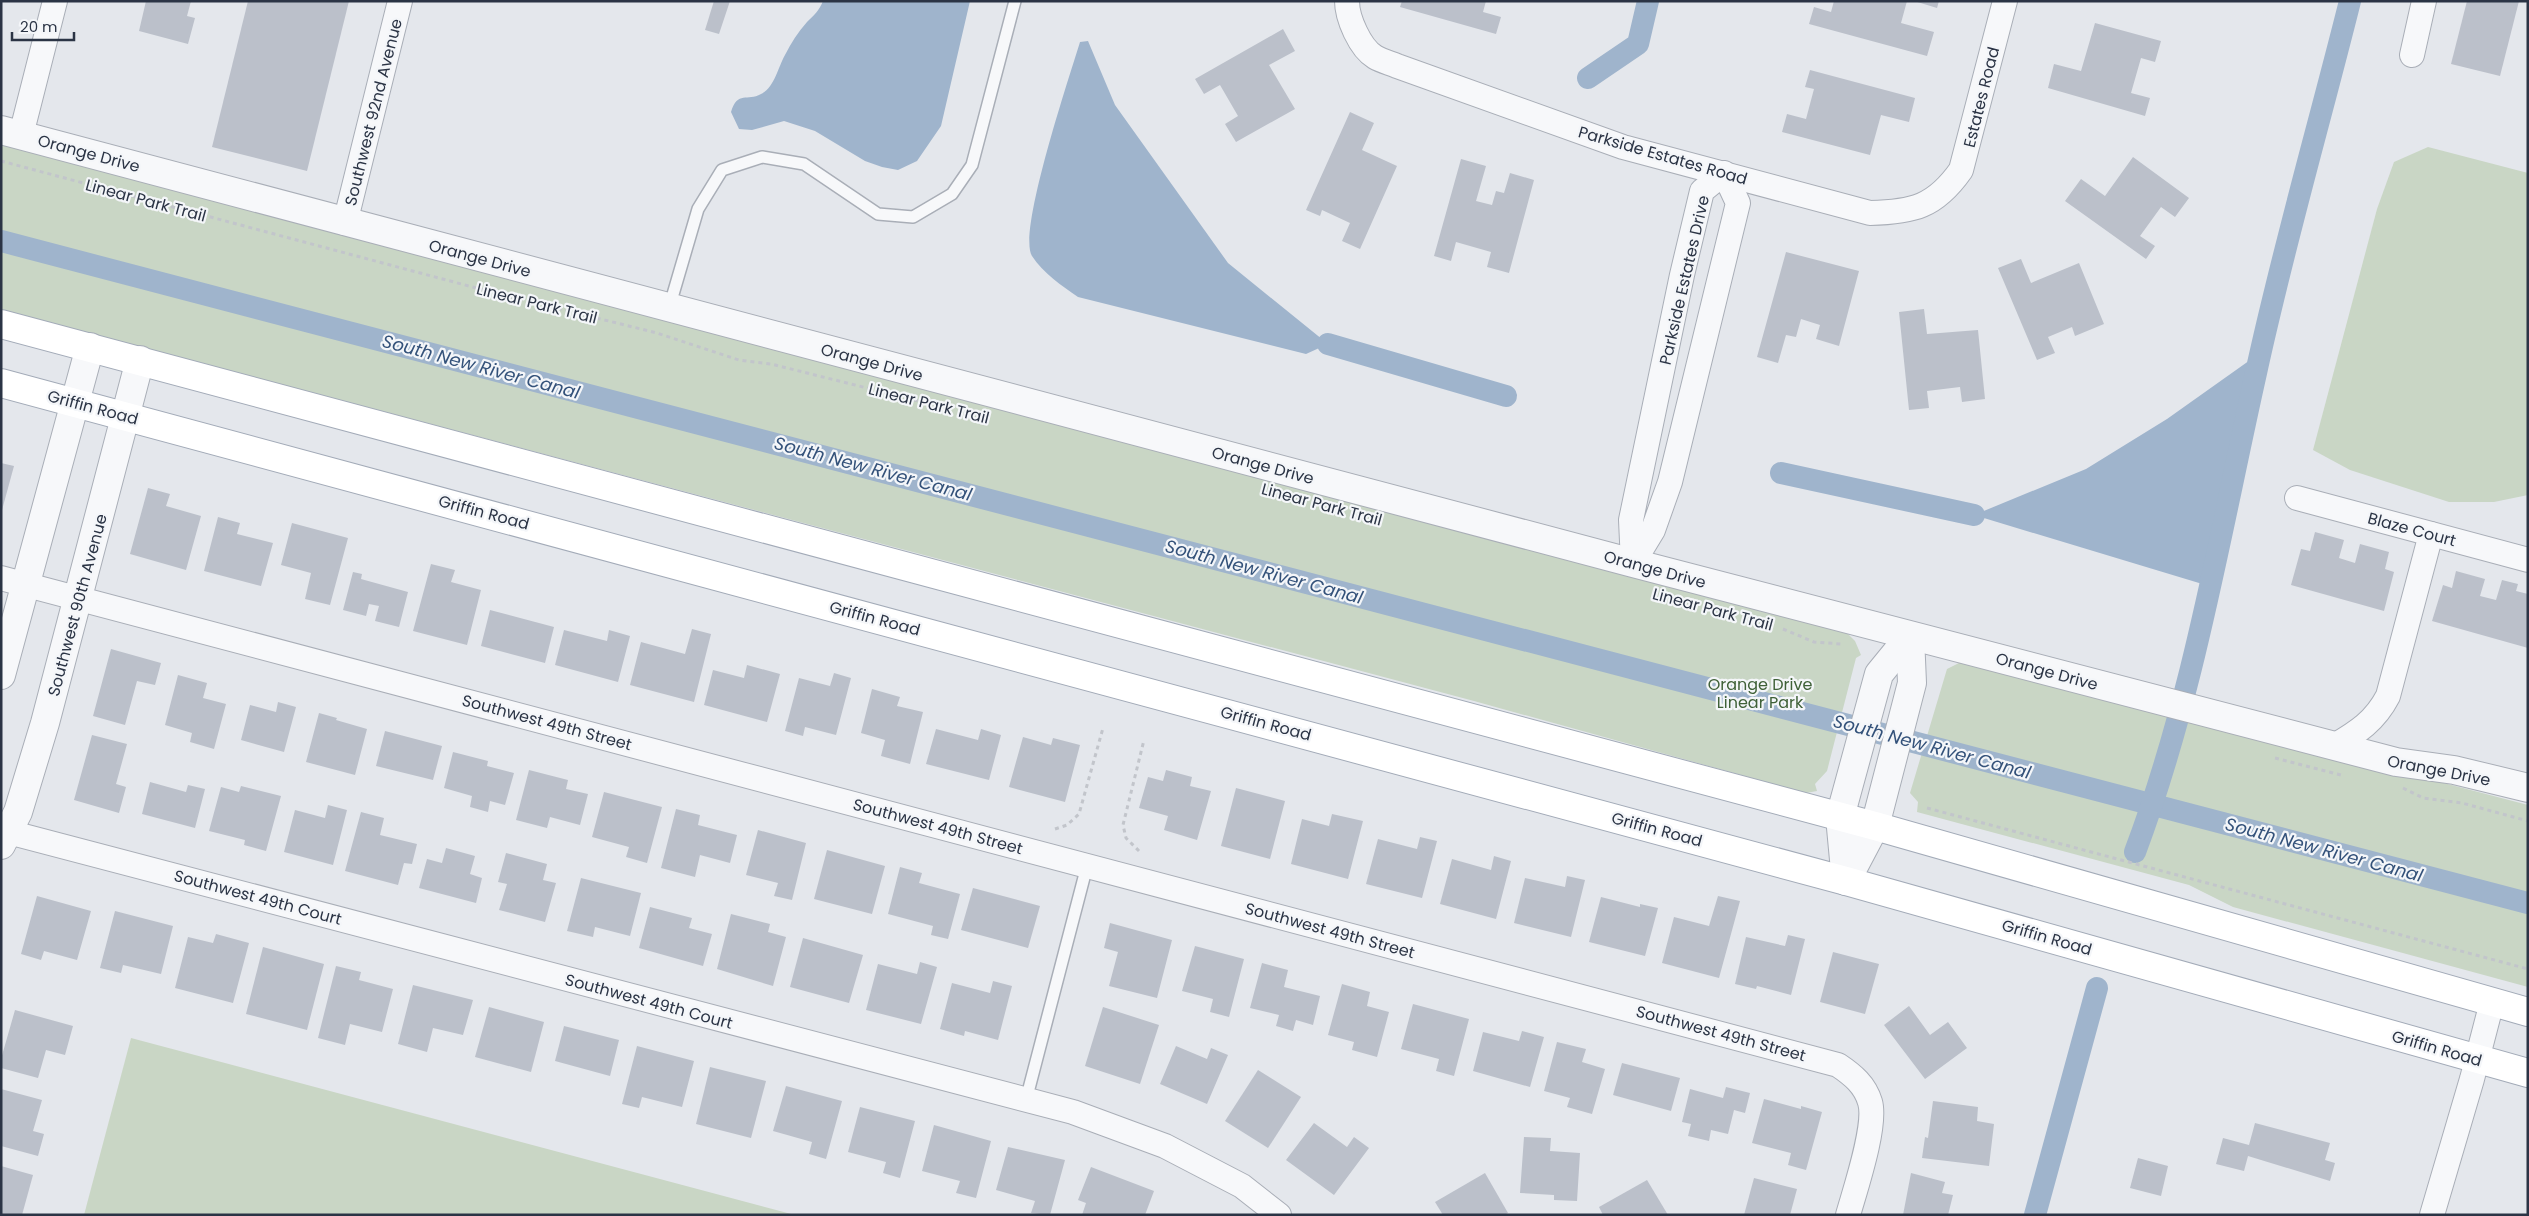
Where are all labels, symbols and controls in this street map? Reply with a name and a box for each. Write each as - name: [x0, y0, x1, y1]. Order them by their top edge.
- scale bar: [12, 10, 75, 42]
- text: 20 m: [20, 16, 58, 37]
- street label: Southwest 92nd Avenue: [339, 16, 408, 208]
- street label: Estates Road: [1958, 44, 2005, 150]
- street label: Parkside Estates Road: [1576, 120, 1750, 191]
- street label: Orange Drive: [35, 129, 142, 178]
- street label: Linear Park Trail: [83, 173, 209, 228]
- street label: Parkside Estates Drive: [1654, 193, 1715, 367]
- street label: Orange Drive: [426, 234, 533, 283]
- street label: Linear Park Trail: [474, 277, 600, 330]
- water label: South New River Canal: [379, 328, 583, 405]
- street label: Orange Drive: [818, 338, 925, 387]
- street label: Linear Park Trail: [866, 377, 992, 430]
- street label: Griffin Road: [45, 384, 141, 431]
- water label: South New River Canal: [771, 430, 975, 507]
- street label: Orange Drive: [1209, 441, 1316, 490]
- street label: Linear Park Trail: [1259, 477, 1385, 532]
- street label: Griffin Road: [436, 489, 532, 536]
- street label: Blaze Court: [2365, 507, 2459, 552]
- street label: Southwest 90th Avenue: [42, 511, 113, 699]
- water label: South New River Canal: [1162, 533, 1366, 610]
- street label: Orange Drive: [1601, 545, 1708, 594]
- street label: Linear Park Trail: [1650, 582, 1776, 637]
- street label: Griffin Road: [827, 595, 923, 642]
- street label: Orange Drive: [1993, 647, 2100, 696]
- park label: Orange Drive Linear Park: [1708, 673, 1812, 714]
- street label: Southwest 49th Street: [459, 689, 634, 756]
- street label: Griffin Road: [1218, 700, 1314, 747]
- water label: South New River Canal: [1830, 708, 2034, 785]
- street label: Orange Drive: [2385, 749, 2493, 792]
- street label: Southwest 49th Street: [850, 793, 1025, 860]
- street label: Griffin Road: [1609, 806, 1705, 853]
- water label: South New River Canal: [2222, 811, 2426, 888]
- street label: Southwest 49th Court: [172, 864, 344, 931]
- street label: Southwest 49th Street: [1242, 897, 1417, 964]
- street label: Griffin Road: [1999, 914, 2095, 961]
- street label: Southwest 49th Court: [563, 968, 735, 1035]
- street label: Southwest 49th Street: [1633, 1000, 1808, 1067]
- street label: Griffin Road: [2389, 1025, 2485, 1072]

